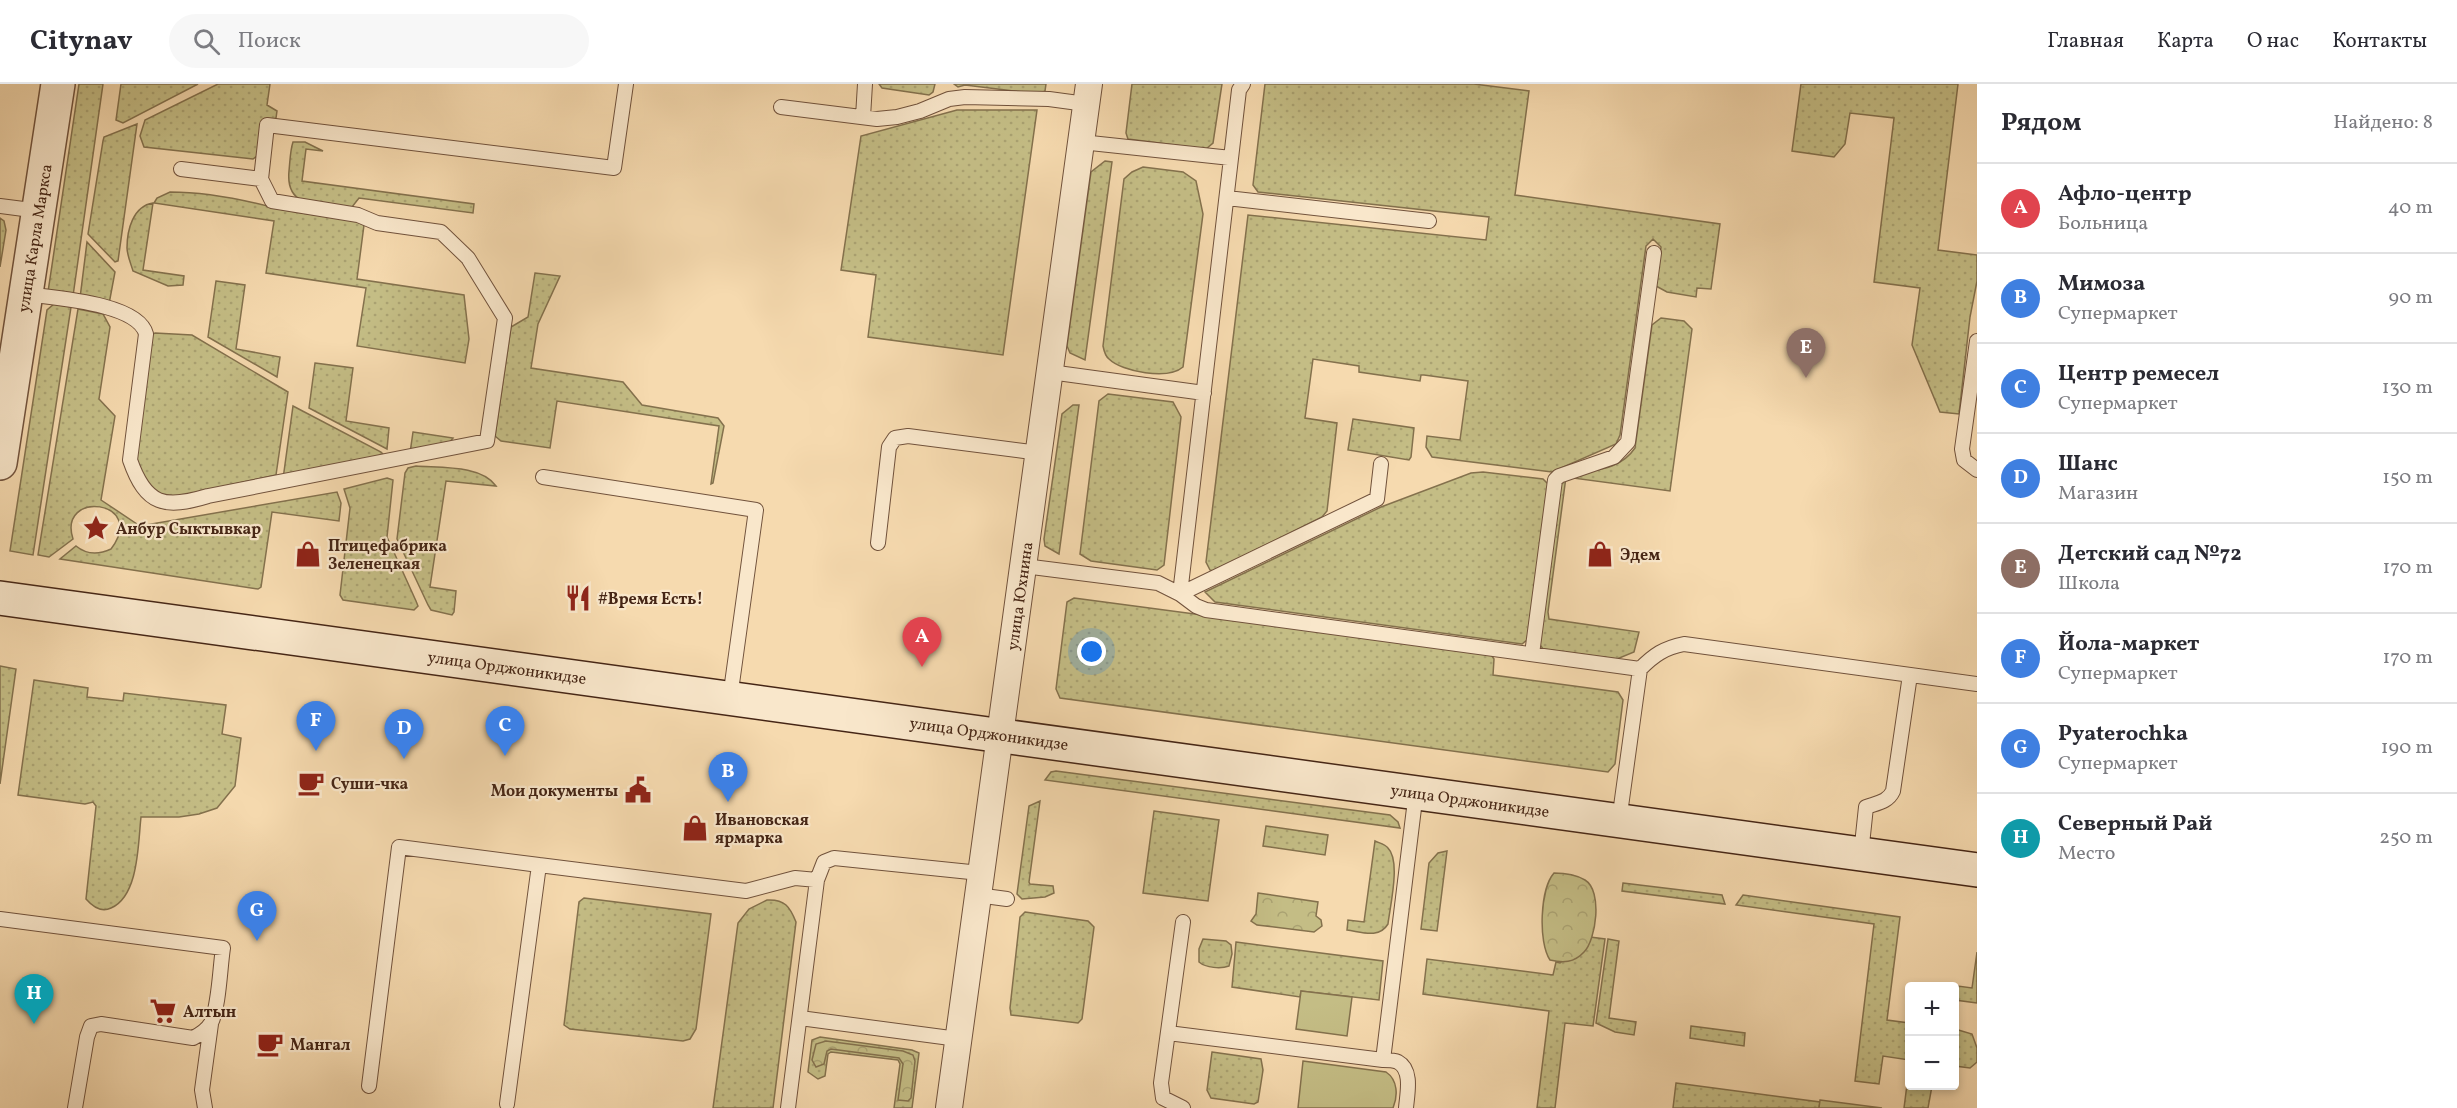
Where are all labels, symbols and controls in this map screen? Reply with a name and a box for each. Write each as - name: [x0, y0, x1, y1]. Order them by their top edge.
- search box: [169, 14, 589, 68]
- text: Citynav: [30, 22, 133, 61]
- icon: search: [190, 25, 223, 58]
- text: Поиск: [238, 26, 301, 57]
- text: Главная: [2047, 27, 2124, 56]
- text: Карта: [2157, 27, 2214, 56]
- text: О нас: [2247, 27, 2299, 56]
- text: Контакты: [2332, 27, 2427, 56]
- text: Рядом: [2001, 105, 2081, 141]
- text: Найдено: 8: [2333, 109, 2433, 137]
- street label: улица Карла Маркса: [13, 162, 59, 314]
- text: Афло-центр: [2058, 179, 2192, 210]
- text: A: [2013, 194, 2028, 222]
- text: 40 m: [2388, 194, 2433, 222]
- text: Больница: [2058, 210, 2148, 238]
- text: Мимоза: [2058, 269, 2145, 300]
- text: B: [2014, 284, 2027, 312]
- text: 90 m: [2389, 284, 2433, 312]
- text: Супермаркет: [2058, 300, 2178, 328]
- pin: E: [1786, 328, 1826, 378]
- text: Центр ремесел: [2058, 359, 2219, 390]
- text: C: [2014, 374, 2027, 402]
- text: 130 m: [2382, 374, 2433, 402]
- text: Супермаркет: [2058, 390, 2178, 418]
- text: Шанс: [2058, 449, 2118, 480]
- text: D: [2013, 464, 2028, 492]
- text: 150 m: [2382, 464, 2433, 492]
- text: Магазин: [2058, 480, 2138, 508]
- place icon: Анбур Сыктывкар: [81, 513, 111, 543]
- place label: Анбур Сыктывкар: [116, 519, 261, 541]
- place label: Птицефабрика Зеленецкая: [328, 536, 447, 576]
- shop icon: Птицефабрика Зеленецкая: [293, 539, 323, 569]
- shop icon: Эдем: [1585, 539, 1615, 569]
- text: Детский сад №72: [2058, 539, 2242, 570]
- street label: улица Юхнина: [1002, 541, 1039, 652]
- place label: Эдем: [1620, 545, 1660, 567]
- text: E: [2014, 554, 2027, 582]
- text: 170 m: [2383, 554, 2433, 582]
- text: Школа: [2058, 570, 2120, 598]
- restaurant icon: #Время Есть!: [563, 583, 593, 613]
- place label: #Время Есть!: [598, 589, 703, 611]
- pin: A: [902, 618, 942, 667]
- text: Йола-маркет: [2058, 629, 2199, 660]
- your location: [1077, 637, 1106, 666]
- text: F: [2015, 644, 2026, 672]
- text: 170 m: [2383, 644, 2433, 672]
- street label: улица Орджоникидзе: [426, 647, 587, 691]
- text: Супермаркет: [2058, 660, 2178, 688]
- pin: F: [296, 702, 336, 751]
- pin: C: [486, 706, 524, 756]
- pin: D: [384, 710, 424, 759]
- street label: улица Орджоникидзе: [908, 713, 1069, 757]
- text: Pyaterochka: [2058, 719, 2188, 750]
- text: G: [2013, 734, 2028, 762]
- text: 190 m: [2381, 734, 2433, 762]
- text: Супермаркет: [2058, 750, 2178, 778]
- pin: B: [708, 752, 748, 802]
- cafe icon: Суши-чка: [296, 768, 326, 798]
- place label: Суши-чка: [331, 774, 409, 796]
- public building icon: Мои документы: [623, 775, 653, 805]
- street label: улица Орджоникидзе: [1389, 780, 1550, 824]
- place label: Мои документы: [491, 781, 618, 803]
- text: Северный Рай: [2058, 809, 2212, 840]
- place label: Ивановская ярмарка: [715, 810, 809, 850]
- shop icon: Ивановская ярмарка: [680, 813, 710, 843]
- text: H: [2013, 824, 2028, 852]
- text: 250 m: [2379, 824, 2433, 852]
- text: Место: [2058, 840, 2115, 868]
- pin: G: [238, 892, 276, 941]
- pin: H: [15, 974, 54, 1024]
- map controls: [1905, 982, 1959, 1090]
- button: +: [1905, 982, 1959, 1036]
- supermarket icon: Алтын: [148, 996, 178, 1026]
- place label: Алтын: [183, 1002, 236, 1024]
- cafe icon: Мангал: [255, 1029, 285, 1059]
- place label: Мангал: [290, 1035, 350, 1057]
- button: −: [1905, 1036, 1959, 1090]

